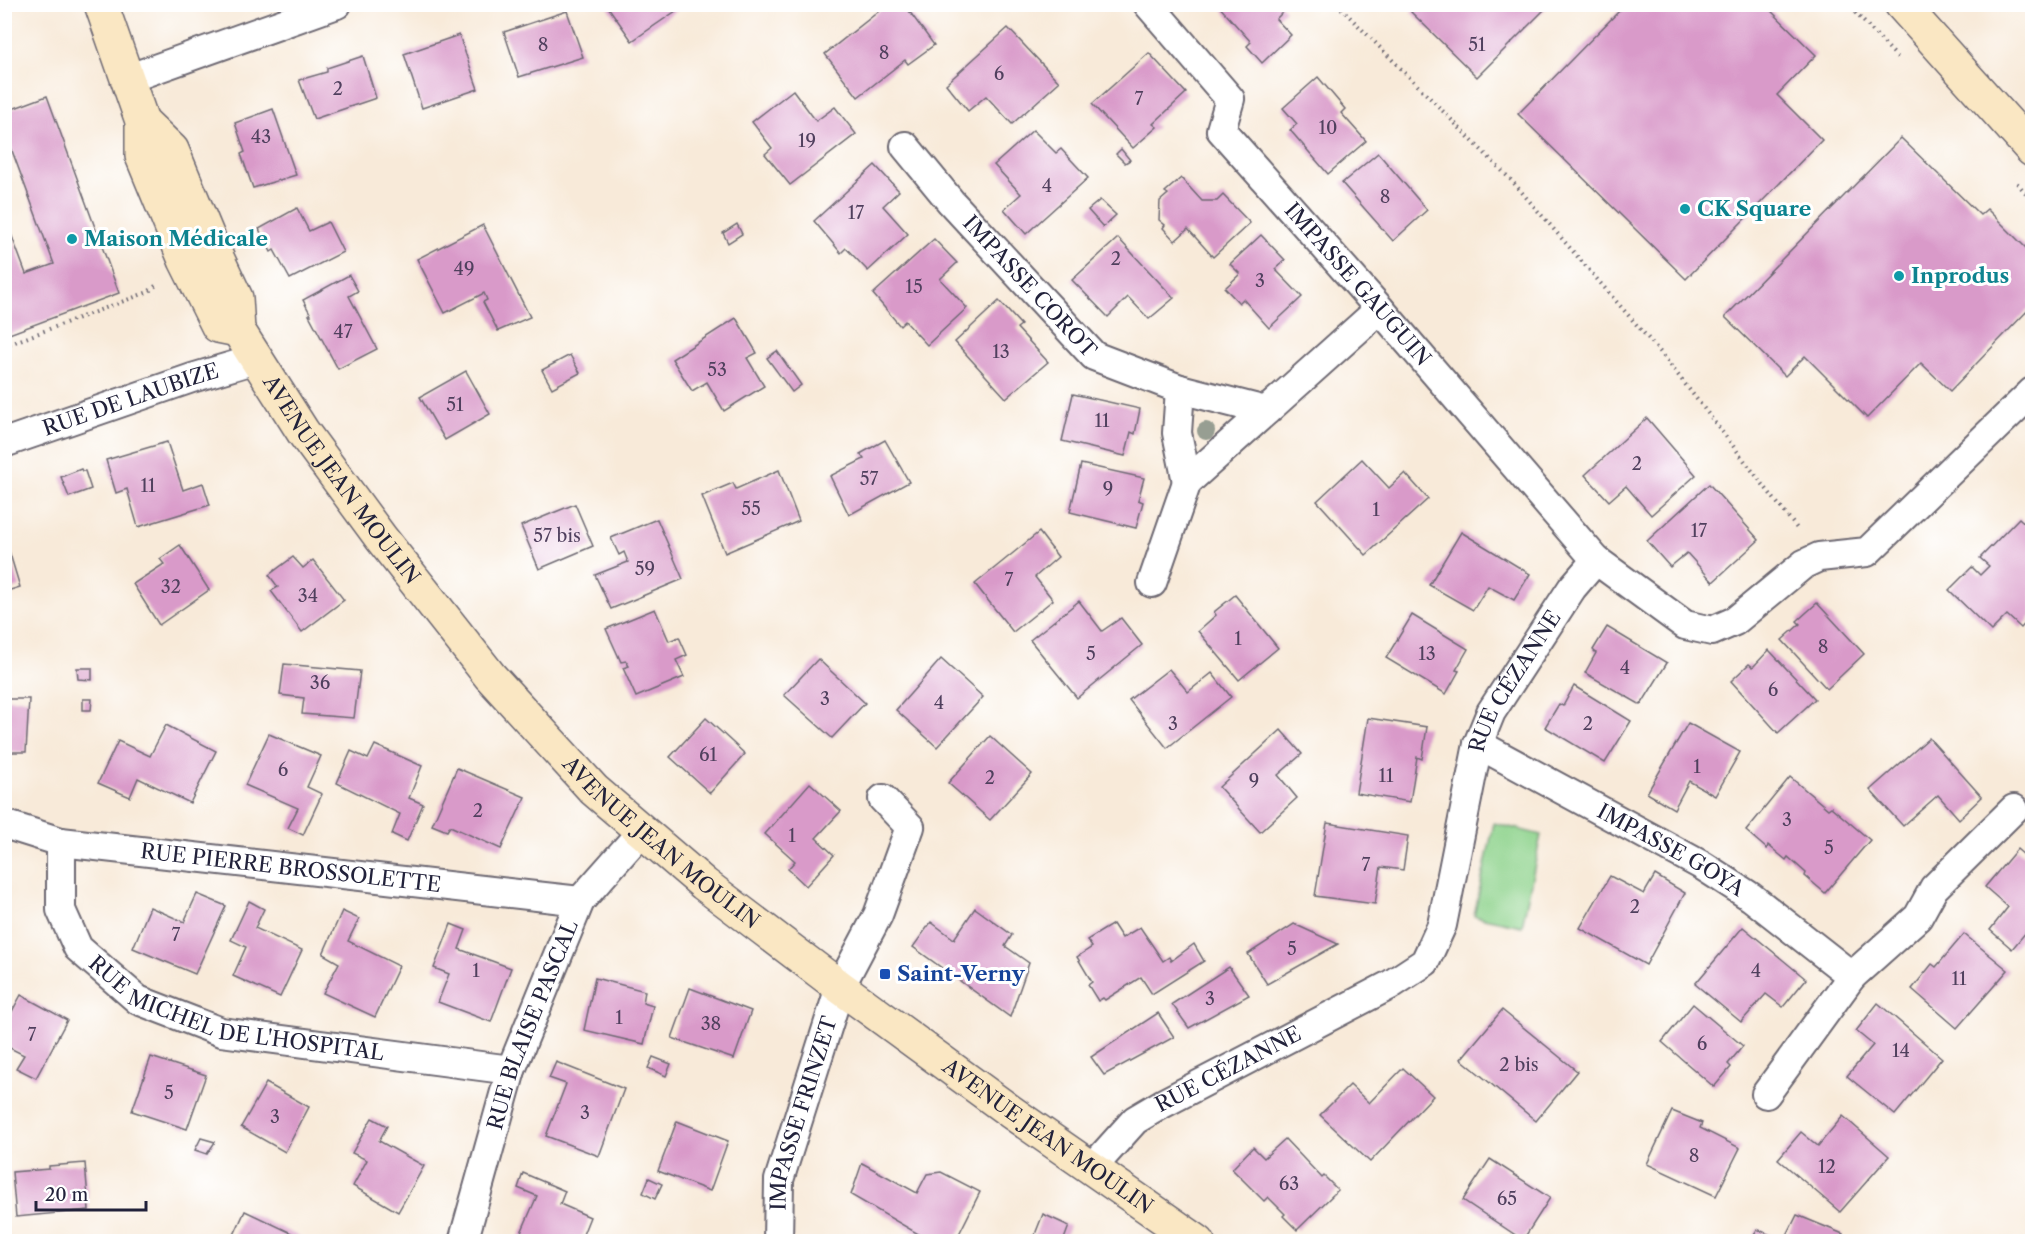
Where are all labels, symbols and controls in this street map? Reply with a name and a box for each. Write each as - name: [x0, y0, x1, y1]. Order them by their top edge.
- house number: 8: [538, 34, 548, 56]
- house number: 51: [1468, 34, 1486, 56]
- house number: 8: [879, 42, 889, 64]
- house number: 6: [994, 63, 1004, 85]
- house number: 2: [333, 78, 343, 100]
- house number: 7: [1135, 88, 1144, 110]
- house number: 10: [1319, 117, 1337, 139]
- house number: 43: [251, 126, 271, 148]
- house number: 19: [798, 130, 816, 152]
- house number: 4: [1042, 175, 1052, 197]
- house number: 8: [1380, 186, 1390, 208]
- place label: CK Square: [1697, 196, 1811, 221]
- street label: IMPASSE GAUGUIN: [1280, 198, 1436, 371]
- house number: 17: [848, 202, 864, 224]
- marker: CK Square: [1678, 202, 1692, 216]
- street label: IMPASSE COROT: [958, 210, 1102, 363]
- place label: Maison Médicale: [84, 226, 268, 251]
- marker: Maison Médicale: [65, 232, 79, 246]
- house number: 2: [1111, 248, 1121, 270]
- house number: 49: [454, 258, 474, 280]
- place label: Inprodus: [1911, 263, 2009, 288]
- marker: Inprodus: [1892, 269, 1906, 283]
- house number: 3: [1255, 270, 1265, 292]
- house number: 15: [905, 276, 923, 298]
- house number: 47: [333, 321, 353, 343]
- house number: 13: [992, 341, 1010, 363]
- street label: RUE DE LAUBIZE: [39, 358, 221, 441]
- house number: 53: [707, 359, 727, 381]
- street label: AVENUE JEAN MOULIN: [258, 370, 425, 589]
- house number: 51: [446, 394, 464, 416]
- house number: 11: [1094, 410, 1110, 432]
- house number: 2: [1632, 453, 1642, 475]
- house number: 57: [860, 468, 878, 490]
- house number: 11: [140, 475, 156, 497]
- house number: 9: [1103, 478, 1113, 500]
- house number: 55: [741, 498, 761, 520]
- house number: 1: [1372, 499, 1380, 521]
- house number: 17: [1691, 520, 1707, 542]
- house number: 57 bis: [533, 525, 581, 547]
- house number: 59: [635, 558, 655, 580]
- house number: 7: [1005, 569, 1014, 591]
- house number: 32: [161, 576, 181, 598]
- house number: 34: [298, 585, 318, 607]
- street label: RUE CÉZANNE: [1464, 606, 1566, 754]
- house number: 1: [1234, 628, 1242, 650]
- house number: 8: [1818, 636, 1828, 658]
- house number: 5: [1086, 643, 1096, 665]
- house number: 13: [1418, 643, 1436, 665]
- house number: 4: [1620, 657, 1630, 679]
- house number: 36: [310, 672, 330, 694]
- house number: 6: [1768, 679, 1778, 701]
- house number: 3: [820, 688, 830, 710]
- house number: 4: [934, 692, 944, 714]
- house number: 3: [1168, 713, 1178, 735]
- house number: 2: [1583, 713, 1593, 735]
- house number: 61: [699, 744, 717, 766]
- street label: AVENUE JEAN MOULIN: [557, 751, 765, 934]
- house number: 1: [1693, 756, 1701, 778]
- house number: 6: [278, 759, 288, 781]
- house number: 11: [1378, 765, 1394, 787]
- house number: 2: [985, 767, 995, 789]
- house number: 9: [1249, 770, 1259, 792]
- street label: IMPASSE GOYA: [1593, 798, 1750, 902]
- house number: 2: [473, 800, 483, 822]
- house number: 3: [1782, 809, 1792, 831]
- house number: 1: [788, 825, 796, 847]
- house number: 5: [1824, 837, 1834, 859]
- street label: RUE PIERRE BROSSOLETTE: [139, 838, 442, 897]
- house number: 7: [1362, 854, 1371, 876]
- house number: 2: [1630, 896, 1640, 918]
- street label: RUE BLAISE PASCAL: [482, 916, 583, 1133]
- house number: 7: [172, 924, 181, 946]
- house number: 5: [1287, 938, 1297, 960]
- street label: RUE MICHEL DE L'HOSPITAL: [84, 950, 386, 1065]
- house number: 1: [472, 960, 480, 982]
- house number: 4: [1751, 960, 1761, 982]
- place label: Saint-Verny: [897, 961, 1026, 986]
- marker: Saint-Verny: [878, 967, 892, 981]
- house number: 11: [1951, 968, 1967, 990]
- house number: 3: [1205, 988, 1215, 1010]
- house number: 1: [615, 1007, 623, 1029]
- house number: 38: [701, 1013, 721, 1035]
- street label: IMPASSE FRINZET: [766, 1013, 842, 1211]
- street label: RUE CÉZANNE: [1151, 1021, 1305, 1117]
- house number: 7: [28, 1024, 37, 1046]
- house number: 6: [1697, 1033, 1707, 1055]
- house number: 14: [1892, 1040, 1910, 1062]
- street label: AVENUE JEAN MOULIN: [937, 1053, 1158, 1219]
- house number: 2 bis: [1499, 1054, 1539, 1076]
- house number: 5: [164, 1082, 174, 1104]
- house number: 3: [580, 1102, 590, 1124]
- house number: 3: [270, 1106, 280, 1128]
- house number: 8: [1689, 1145, 1699, 1167]
- house number: 12: [1818, 1156, 1836, 1178]
- house number: 63: [1279, 1173, 1299, 1195]
- scale bar: [36, 1174, 146, 1212]
- text: 20 m: [45, 1184, 89, 1206]
- house number: 65: [1497, 1188, 1517, 1210]

